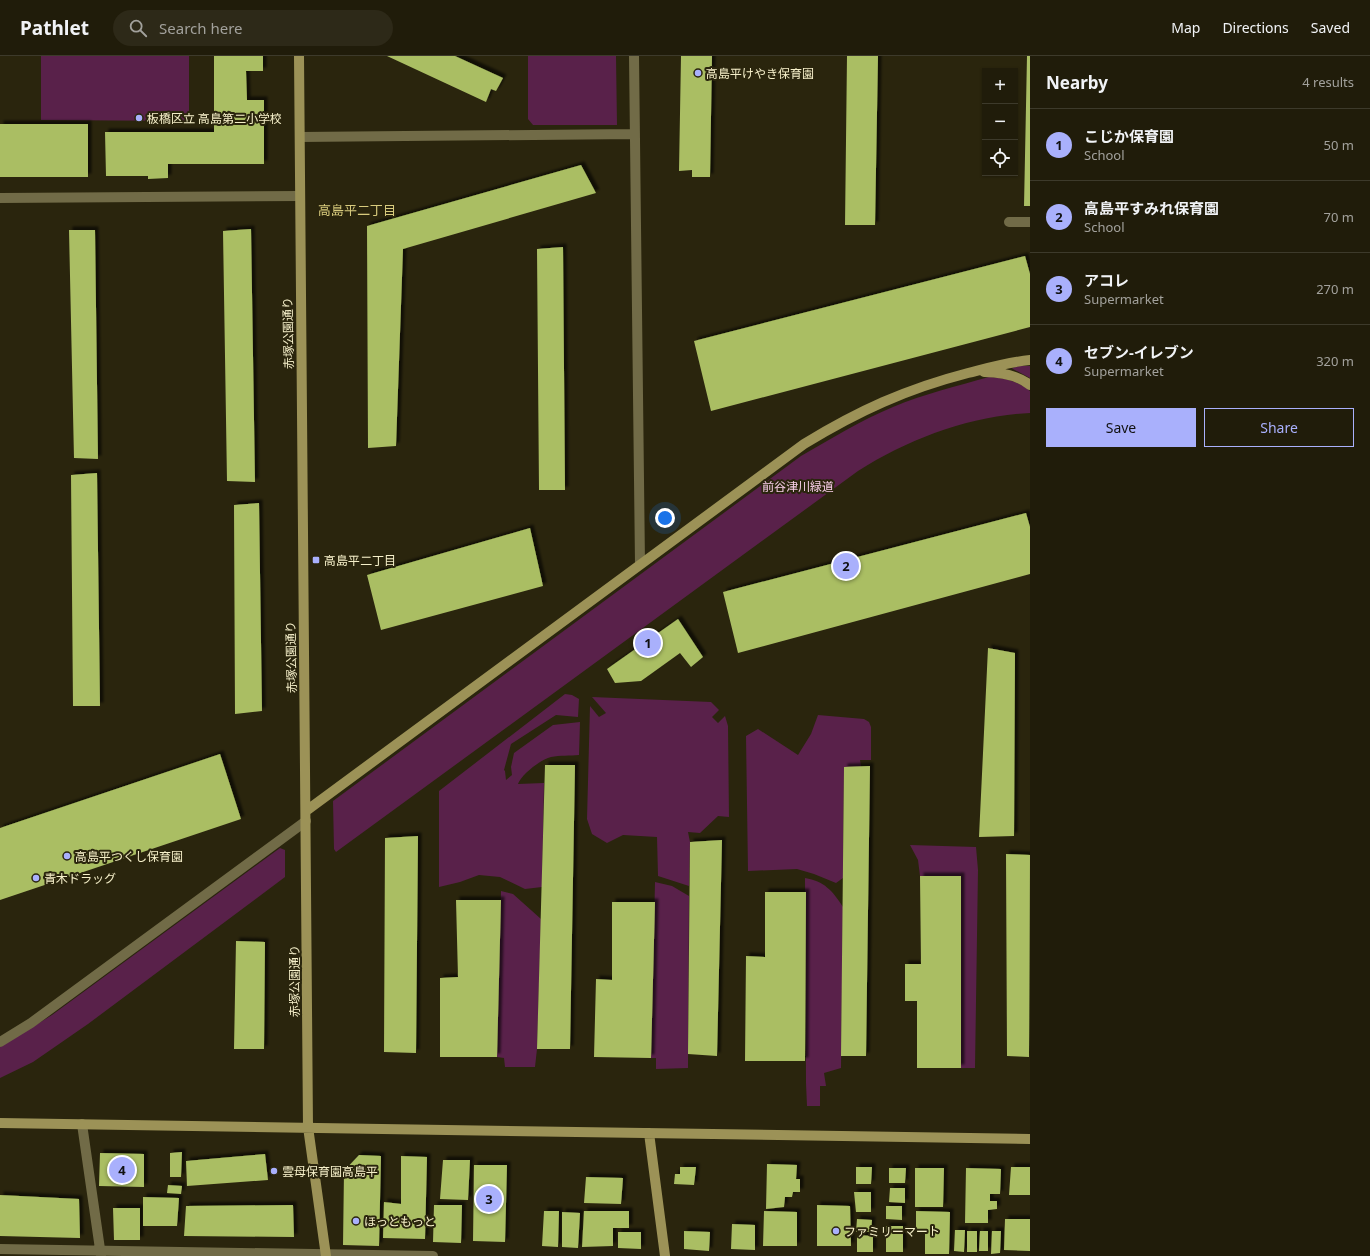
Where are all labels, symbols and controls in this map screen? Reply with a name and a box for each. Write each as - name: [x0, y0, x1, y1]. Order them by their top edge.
- search box: [113, 10, 393, 46]
- text: Pathlet: [20, 15, 89, 41]
- icon: search: [127, 17, 149, 39]
- text: Search here: [159, 18, 243, 38]
- text: Map: [1171, 18, 1200, 37]
- text: Directions: [1222, 18, 1289, 37]
- text: Saved: [1311, 18, 1350, 37]
- place label: 高島平けやき保育園: [706, 65, 814, 82]
- marker: 高島平けやき保育園: [693, 68, 703, 78]
- map controls: [982, 68, 1018, 176]
- button: +: [982, 68, 1018, 104]
- text: Nearby: [1046, 71, 1108, 94]
- text: 4 results: [1302, 73, 1354, 91]
- button: −: [982, 104, 1018, 140]
- place label: 板橋区立 高島第二小学校: [147, 110, 282, 127]
- marker: 板橋区立 高島第二小学校: [134, 113, 144, 123]
- text: こじか保育園: [1084, 126, 1174, 146]
- text: 1: [1055, 136, 1063, 154]
- text: 50 m: [1324, 136, 1354, 154]
- button: locate: [982, 140, 1018, 176]
- text: School: [1084, 146, 1125, 164]
- text: 高島平すみれ保育園: [1084, 198, 1219, 218]
- district label: 高島平二丁目: [318, 201, 396, 219]
- text: 2: [1055, 208, 1063, 226]
- text: 70 m: [1324, 208, 1354, 226]
- text: School: [1084, 218, 1125, 236]
- text: アコレ: [1084, 270, 1129, 290]
- text: 3: [1055, 280, 1063, 298]
- text: 270 m: [1316, 280, 1354, 298]
- text: Supermarket: [1084, 290, 1164, 308]
- street label: 赤塚公園通り: [279, 297, 297, 369]
- text: セブン-イレブン: [1084, 342, 1194, 362]
- text: 4: [1055, 352, 1063, 370]
- text: 320 m: [1316, 352, 1354, 370]
- text: Supermarket: [1084, 362, 1164, 380]
- button: Save: [1046, 408, 1196, 447]
- button: Share: [1204, 408, 1354, 447]
- park label: 前谷津川緑道: [762, 478, 834, 495]
- your location: [655, 508, 675, 528]
- pin: 2: [833, 551, 859, 581]
- place label: 高島平二丁目: [324, 552, 396, 569]
- marker: 高島平二丁目: [311, 555, 321, 565]
- street label: 赤塚公園通り: [282, 621, 300, 693]
- pin: 1: [635, 628, 661, 658]
- place label: 高島平つくし保育園: [75, 848, 183, 865]
- marker: 高島平つくし保育園: [62, 851, 72, 861]
- place label: 青木ドラッグ: [44, 870, 116, 887]
- marker: 青木ドラッグ: [31, 873, 41, 883]
- street label: 赤塚公園通り: [286, 945, 303, 1017]
- pin: 4: [109, 1155, 135, 1185]
- place label: 雲母保育園高島平: [282, 1163, 378, 1180]
- marker: 雲母保育園高島平: [269, 1166, 279, 1176]
- pin: 3: [476, 1184, 502, 1214]
- place label: ほっともっと: [364, 1213, 436, 1230]
- marker: ほっともっと: [351, 1216, 361, 1226]
- place label: ファミリーマート: [844, 1223, 940, 1240]
- marker: ファミリーマート: [831, 1226, 841, 1236]

